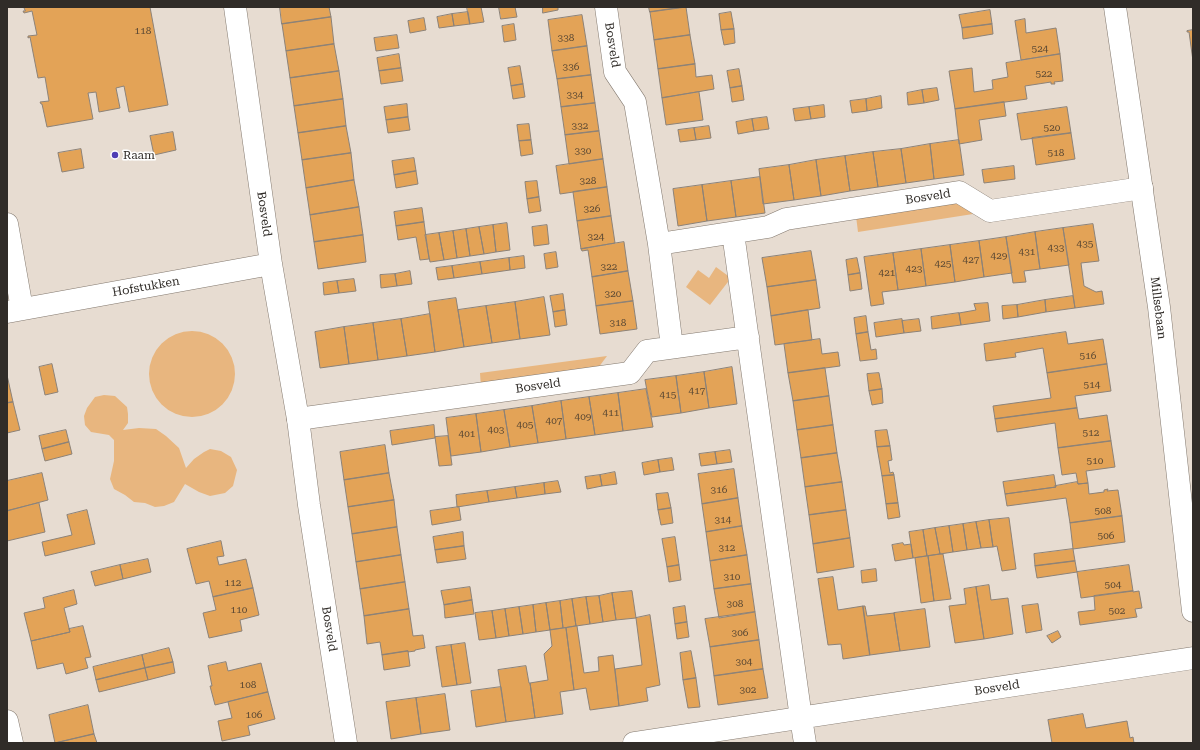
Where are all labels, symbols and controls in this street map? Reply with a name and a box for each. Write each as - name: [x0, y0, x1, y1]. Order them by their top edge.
- street label: Bosveld: [601, 21, 623, 69]
- house number: 118: [135, 25, 151, 37]
- house number: 338: [558, 32, 574, 44]
- house number: 524: [1032, 43, 1048, 55]
- house number: 336: [563, 61, 579, 73]
- house number: 522: [1036, 68, 1052, 80]
- house number: 334: [567, 89, 583, 101]
- house number: 332: [572, 120, 588, 132]
- house number: 520: [1044, 122, 1060, 134]
- house number: 330: [575, 145, 591, 157]
- house number: 518: [1048, 147, 1064, 159]
- place label: Raam: [123, 148, 155, 162]
- marker: Raam: [110, 150, 120, 160]
- house number: 328: [580, 175, 596, 187]
- street label: Bosveld: [904, 186, 952, 208]
- street label: Bosveld: [254, 190, 274, 238]
- house number: 326: [584, 203, 600, 215]
- house number: 324: [588, 231, 604, 243]
- house number: 435: [1077, 238, 1093, 250]
- house number: 433: [1048, 242, 1064, 254]
- house number: 431: [1019, 246, 1035, 258]
- house number: 429: [991, 250, 1007, 262]
- house number: 427: [963, 254, 979, 266]
- house number: 425: [935, 258, 951, 270]
- house number: 322: [601, 261, 617, 273]
- house number: 423: [906, 263, 922, 275]
- house number: 421: [879, 267, 895, 279]
- street label: Hofstukken: [111, 274, 181, 300]
- street label: Millsebaan: [1147, 276, 1169, 340]
- house number: 320: [605, 288, 621, 300]
- house number: 318: [610, 317, 626, 329]
- house number: 516: [1080, 350, 1096, 362]
- street label: Bosveld: [514, 376, 562, 396]
- house number: 514: [1084, 379, 1100, 391]
- house number: 417: [689, 385, 705, 397]
- house number: 415: [660, 389, 676, 401]
- house number: 411: [603, 407, 619, 419]
- house number: 409: [575, 411, 591, 423]
- house number: 407: [546, 415, 562, 427]
- house number: 405: [517, 419, 533, 431]
- house number: 403: [488, 424, 504, 436]
- house number: 512: [1083, 427, 1099, 439]
- house number: 401: [459, 428, 475, 440]
- house number: 510: [1087, 455, 1103, 467]
- house number: 316: [711, 484, 727, 496]
- house number: 508: [1095, 505, 1111, 517]
- house number: 314: [715, 514, 731, 526]
- house number: 506: [1098, 530, 1114, 542]
- house number: 312: [719, 542, 735, 554]
- house number: 310: [724, 571, 740, 583]
- house number: 112: [225, 577, 241, 589]
- house number: 504: [1105, 579, 1121, 591]
- house number: 308: [727, 598, 743, 610]
- house number: 110: [231, 604, 247, 616]
- street label: Bosveld: [318, 605, 340, 653]
- house number: 502: [1109, 605, 1125, 617]
- house number: 306: [732, 627, 748, 639]
- house number: 304: [736, 656, 752, 668]
- street label: Bosveld: [973, 677, 1021, 699]
- house number: 108: [240, 679, 256, 691]
- house number: 302: [740, 684, 756, 696]
- house number: 106: [246, 709, 262, 721]

